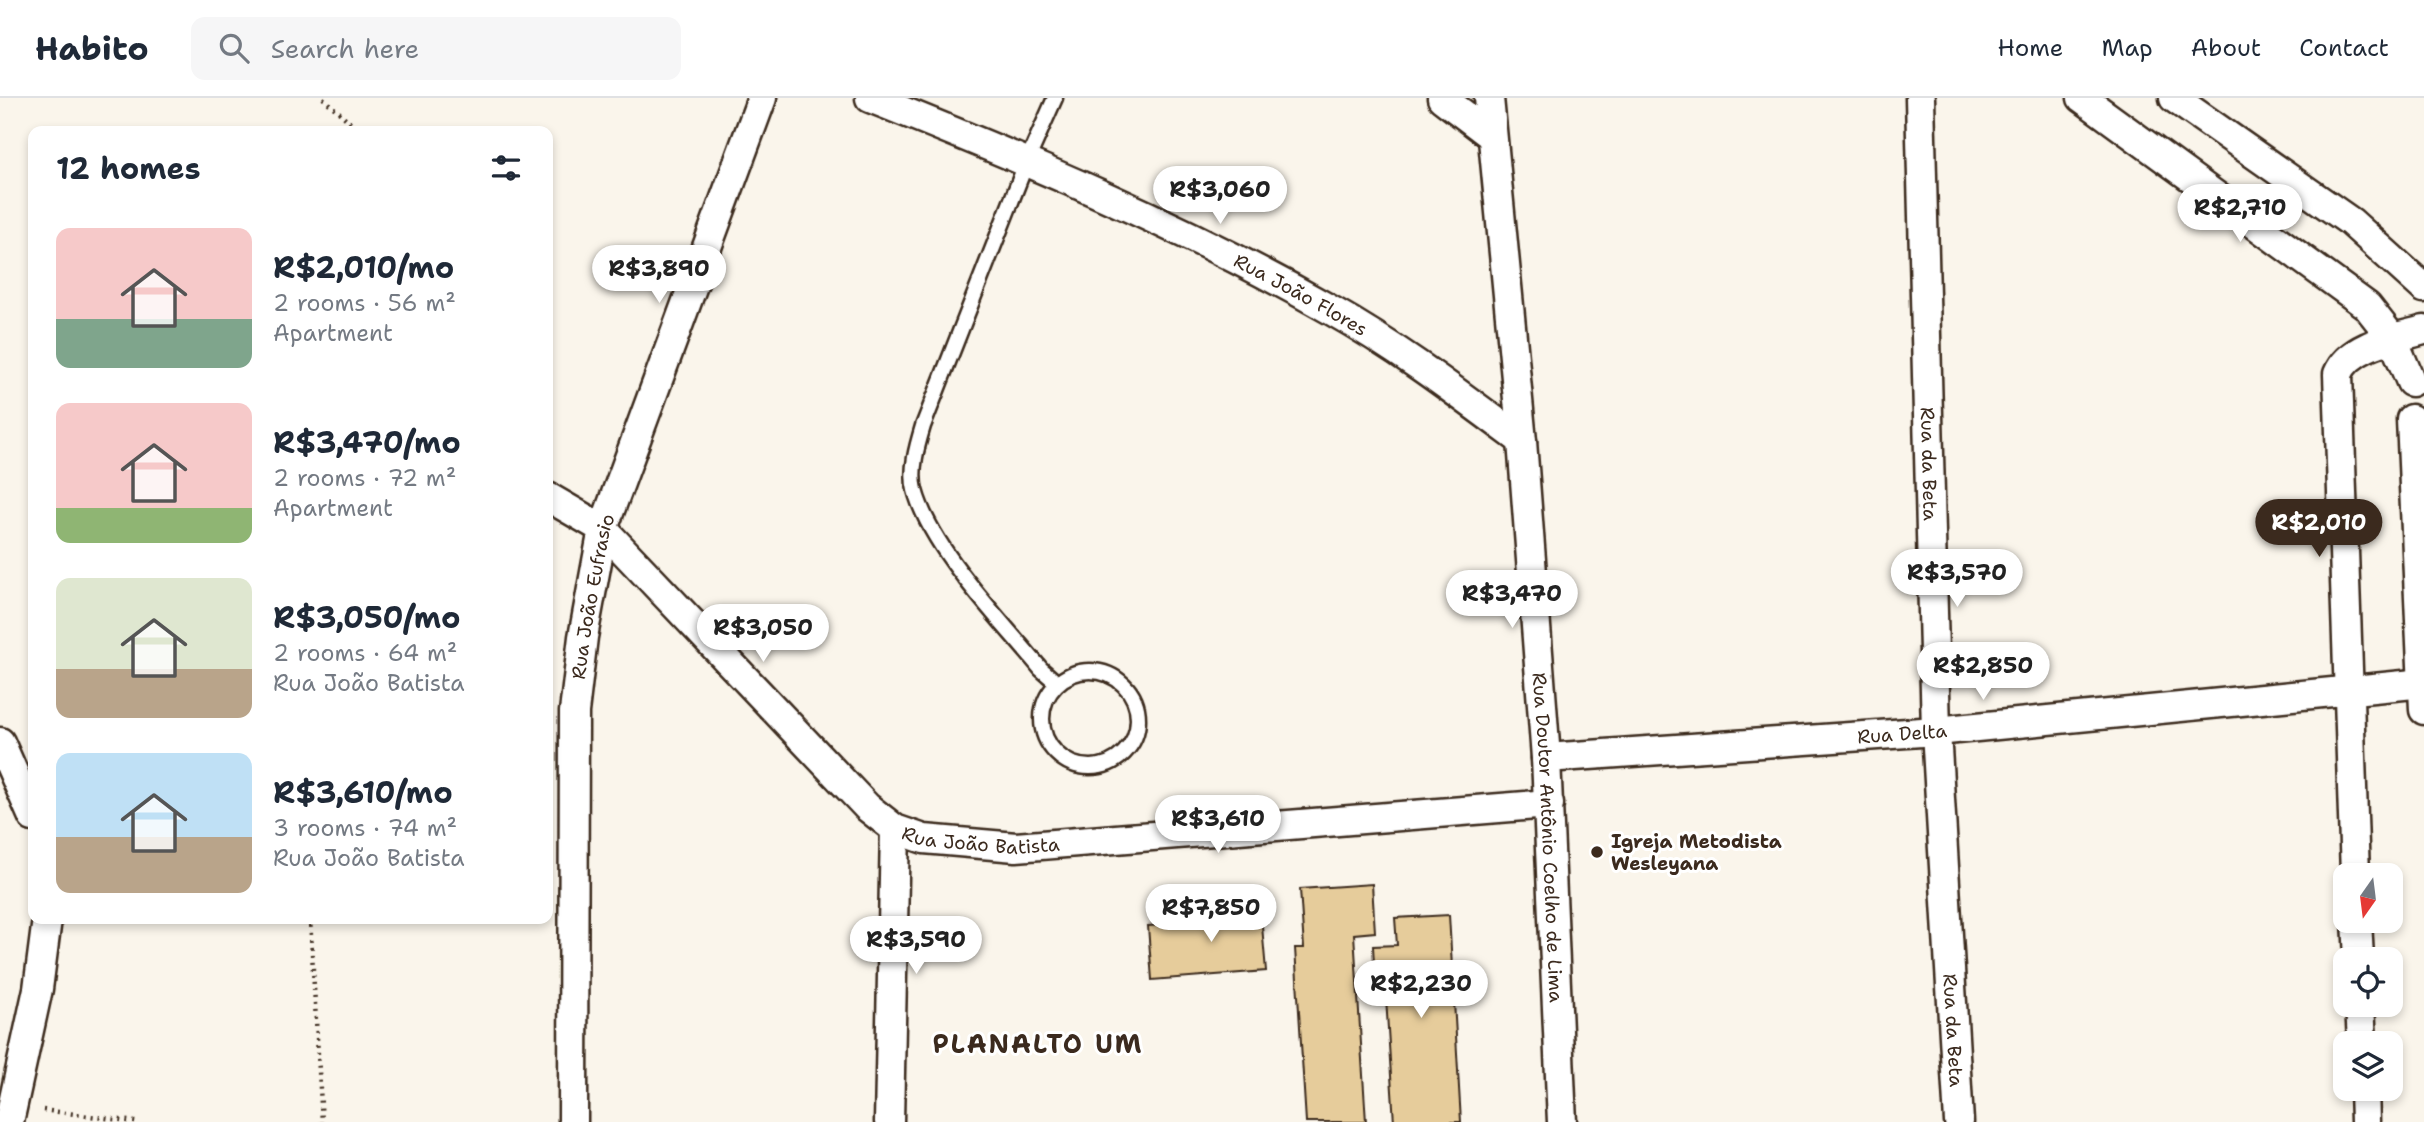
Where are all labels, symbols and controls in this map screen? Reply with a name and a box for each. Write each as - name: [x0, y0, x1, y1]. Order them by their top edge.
- search box: [191, 17, 681, 80]
- text: Habito: [35, 26, 149, 71]
- icon: search: [215, 29, 253, 67]
- text: Search here: [271, 31, 419, 66]
- text: Home: [1997, 32, 2063, 64]
- text: Map: [2101, 32, 2153, 64]
- text: About: [2191, 32, 2261, 64]
- text: Contact: [2299, 32, 2389, 64]
- text: 12 homes: [56, 148, 200, 189]
- icon: filters: [487, 149, 525, 187]
- pin: R$3,060: [1155, 166, 1285, 226]
- text: R$3,060: [1169, 174, 1271, 204]
- pin: R$2,710: [2175, 184, 2305, 244]
- text: R$2,710: [2193, 192, 2287, 222]
- pin: R$3,890: [594, 246, 724, 305]
- text: R$2,010/mo: [273, 247, 454, 288]
- street label: Rua João Flores: [1230, 248, 1373, 341]
- text: R$3,890: [608, 253, 710, 283]
- icon: home: [112, 256, 196, 340]
- text: 2 rooms · 56 m²: [273, 288, 456, 318]
- text: Apartment: [273, 318, 393, 348]
- street label: Rua da Beta: [1915, 407, 1943, 521]
- text: R$3,470/mo: [273, 422, 461, 463]
- icon: home: [112, 431, 196, 515]
- text: 2 rooms · 72 m²: [273, 463, 456, 493]
- text: Apartment: [273, 493, 393, 523]
- pin: R$2,010: [2254, 500, 2384, 559]
- text: R$2,010: [2271, 507, 2367, 537]
- street label: Rua João Eufrasio: [566, 510, 620, 681]
- pin: R$3,570: [1892, 550, 2022, 609]
- text: R$3,570: [1907, 557, 2007, 587]
- pin: R$3,470: [1447, 570, 1577, 630]
- text: R$3,470: [1462, 578, 1562, 608]
- text: R$3,050/mo: [273, 597, 461, 638]
- pin: R$3,050: [698, 604, 828, 664]
- icon: home: [112, 606, 196, 690]
- text: R$3,050: [713, 612, 813, 642]
- text: 2 rooms · 64 m²: [273, 638, 457, 668]
- pin: R$2,850: [1918, 642, 2048, 702]
- text: R$2,850: [1933, 650, 2033, 680]
- text: Rua João Batista: [273, 668, 465, 698]
- street label: Rua Doutor Antônio Coelho de Lima: [1527, 671, 1569, 1003]
- street label: Rua Delta: [1856, 717, 1948, 749]
- text: R$3,610/mo: [273, 772, 453, 813]
- icon: home: [112, 781, 196, 865]
- pin: R$3,610: [1153, 796, 1283, 855]
- text: R$3,610: [1171, 803, 1265, 833]
- text: 3 rooms · 74 m²: [273, 813, 457, 843]
- street label: Rua João Batista: [899, 820, 1061, 860]
- place label: Igreja Metodista Wesleyana: [1611, 829, 1782, 876]
- text: Rua João Batista: [273, 843, 465, 873]
- marker: Igreja Metodista Wesleyana: [1589, 844, 1605, 860]
- north arrow: [2333, 863, 2403, 933]
- map controls: [2333, 863, 2403, 1101]
- pin: R$7,850: [1146, 884, 1276, 944]
- text: R$7,850: [1161, 892, 1261, 922]
- pin: R$3,590: [851, 916, 981, 976]
- text: R$3,590: [866, 924, 966, 954]
- button: locate: [2333, 947, 2403, 1017]
- pin: R$2,230: [1356, 960, 1486, 1020]
- text: R$2,230: [1370, 968, 1472, 998]
- street label: Rua da Beta: [1938, 973, 1969, 1088]
- district label: PLANALTO UM: [933, 1026, 1143, 1061]
- button: layers: [2333, 1031, 2403, 1101]

